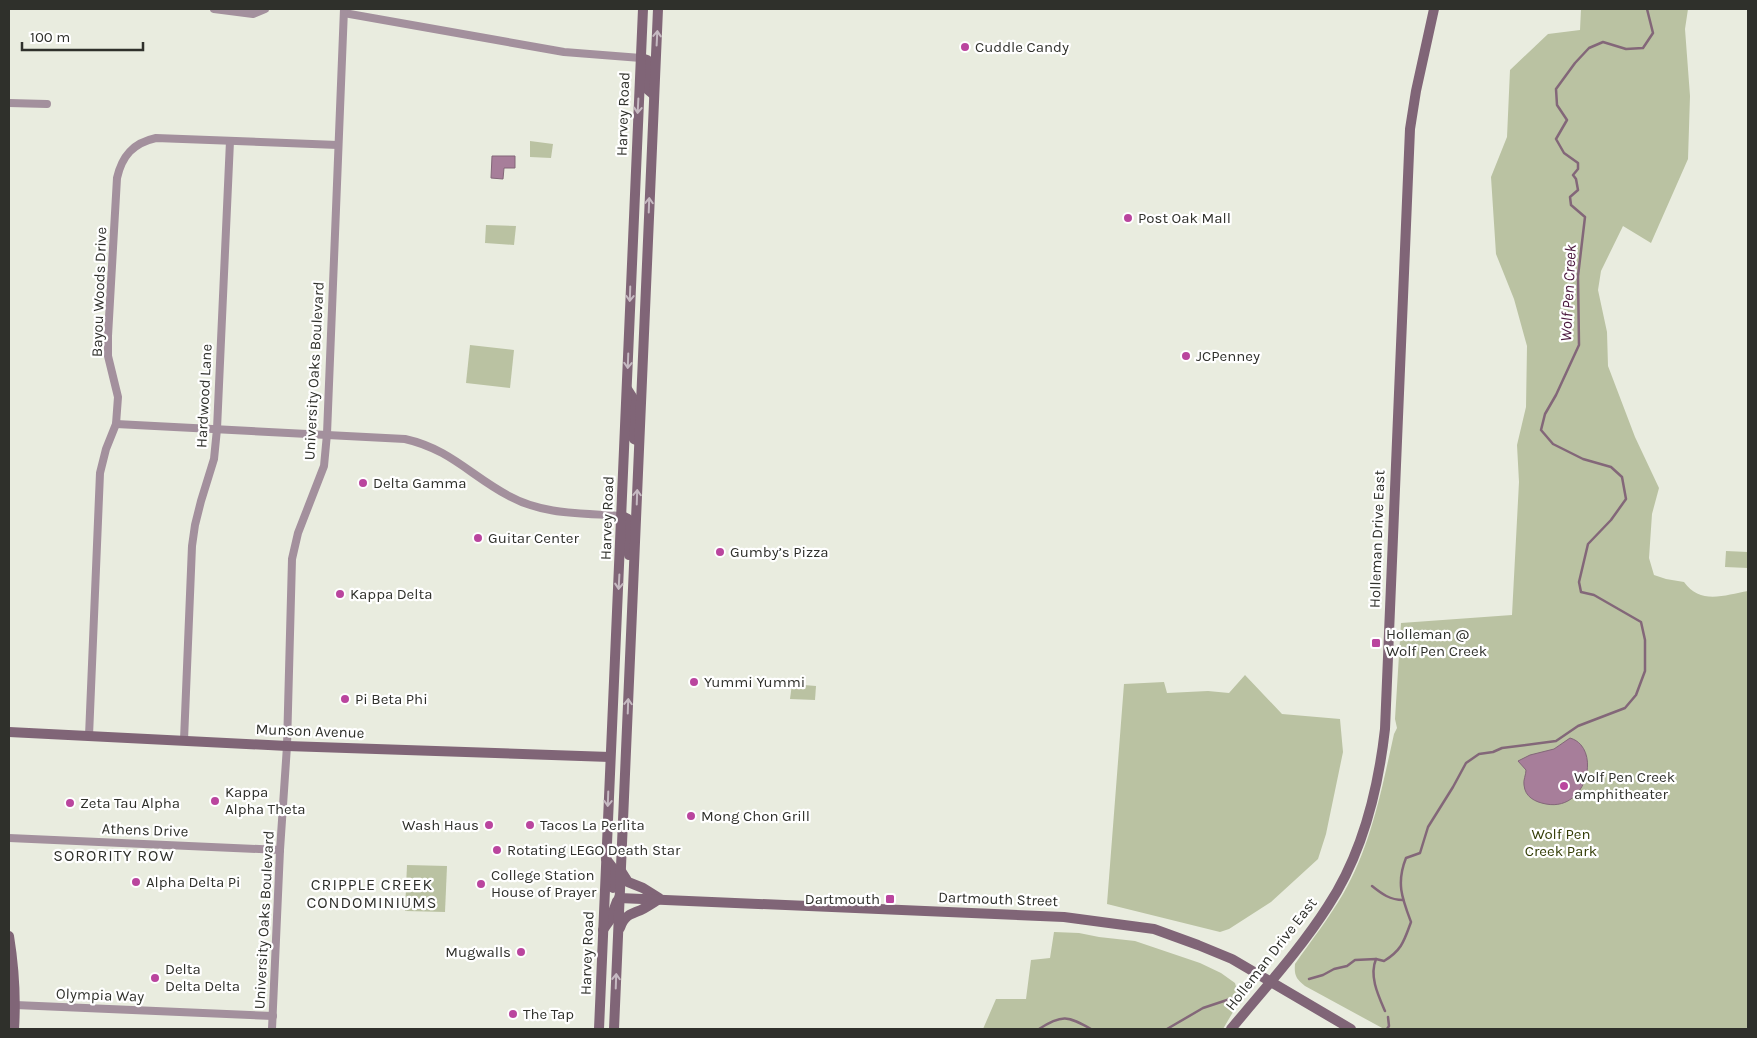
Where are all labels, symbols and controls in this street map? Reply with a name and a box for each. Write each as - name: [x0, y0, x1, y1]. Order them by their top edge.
- scale bar: [22, 20, 144, 52]
- text: 100 m: [30, 28, 70, 46]
- one-way arrow: [652, 31, 661, 47]
- place label: Cuddle Candy: [975, 38, 1069, 56]
- marker: Cuddle Candy: [959, 41, 971, 53]
- street label: Harvey Road: [613, 72, 633, 156]
- one-way arrow: [634, 98, 643, 114]
- one-way arrow: [645, 198, 654, 214]
- place label: Post Oak Mall: [1138, 209, 1231, 227]
- marker: Post Oak Mall: [1122, 212, 1134, 224]
- street label: Bayou Woods Drive: [88, 227, 110, 357]
- water label: Wolf Pen Creek: [1556, 243, 1580, 342]
- street label: University Oaks Boulevard: [300, 281, 328, 461]
- one-way arrow: [626, 286, 635, 302]
- street label: Hardwood Lane: [192, 343, 216, 449]
- place label: JCPenney: [1196, 347, 1260, 365]
- marker: JCPenney: [1180, 350, 1192, 362]
- one-way arrow: [623, 352, 633, 369]
- street label: Holleman Drive East: [1366, 469, 1388, 608]
- place label: Delta Gamma: [373, 474, 467, 492]
- street label: Harvey Road: [597, 476, 617, 560]
- marker: Delta Gamma: [357, 477, 369, 489]
- one-way arrow: [632, 489, 642, 505]
- place label: Guitar Center: [488, 529, 579, 547]
- marker: Guitar Center: [472, 532, 484, 544]
- place label: Gumby’s Pizza: [730, 543, 829, 561]
- marker: Gumby’s Pizza: [714, 546, 726, 558]
- one-way arrow: [614, 574, 623, 590]
- place label: Kappa Delta: [350, 585, 432, 603]
- marker: Kappa Delta: [334, 588, 346, 600]
- place label: Holleman @ Wolf Pen Creek: [1386, 625, 1487, 660]
- marker: Holleman @ Wolf Pen Creek: [1370, 637, 1382, 649]
- place label: Yummi Yummi: [704, 673, 805, 691]
- marker: Yummi Yummi: [688, 676, 700, 688]
- place label: Pi Beta Phi: [355, 690, 428, 708]
- marker: Pi Beta Phi: [339, 693, 351, 705]
- one-way arrow: [623, 698, 632, 714]
- street label: Munson Avenue: [255, 720, 365, 742]
- place label: Wolf Pen Creek amphitheater: [1574, 768, 1675, 803]
- marker: Wolf Pen Creek amphitheater: [1558, 780, 1570, 792]
- place label: Kappa Alpha Theta: [225, 783, 306, 818]
- one-way arrow: [604, 791, 613, 807]
- place label: Zeta Tau Alpha: [80, 794, 180, 812]
- marker: Kappa Alpha Theta: [209, 795, 221, 807]
- marker: Zeta Tau Alpha: [64, 797, 76, 809]
- place label: Mong Chon Grill: [701, 807, 810, 825]
- marker: Mong Chon Grill: [685, 810, 697, 822]
- place label: Wash Haus: [402, 816, 479, 834]
- place label: Tacos La Perlita: [540, 816, 645, 834]
- street label: Athens Drive: [101, 819, 189, 841]
- marker: Wash Haus: [483, 819, 495, 831]
- marker: Tacos La Perlita: [524, 819, 536, 831]
- park label: Wolf Pen Creek Park: [1525, 825, 1597, 860]
- street label: University Oaks Boulevard: [250, 830, 278, 1010]
- place label: Rotating LEGO Death Star: [507, 841, 681, 859]
- marker: Rotating LEGO Death Star: [491, 844, 503, 856]
- district label: SORORITY ROW: [53, 846, 175, 865]
- place label: College Station House of Prayer: [491, 866, 597, 901]
- place label: Alpha Delta Pi: [146, 873, 241, 891]
- district label: CRIPPLE CREEK CONDOMINIUMS: [306, 875, 438, 912]
- marker: Alpha Delta Pi: [130, 876, 142, 888]
- marker: College Station House of Prayer: [475, 878, 487, 890]
- street label: Dartmouth Street: [938, 888, 1059, 910]
- place label: Dartmouth: [805, 890, 880, 908]
- marker: Dartmouth: [884, 893, 896, 905]
- street label: Holleman Drive East: [1221, 894, 1321, 1014]
- street label: Harvey Road: [577, 911, 597, 995]
- place label: Mugwalls: [445, 943, 511, 961]
- marker: Mugwalls: [515, 946, 527, 958]
- place label: Delta Delta Delta: [165, 960, 240, 995]
- marker: Delta Delta Delta: [149, 972, 161, 984]
- one-way arrow: [612, 973, 621, 989]
- street label: Olympia Way: [56, 984, 144, 1006]
- place label: The Tap: [523, 1005, 574, 1023]
- marker: The Tap: [507, 1008, 519, 1020]

